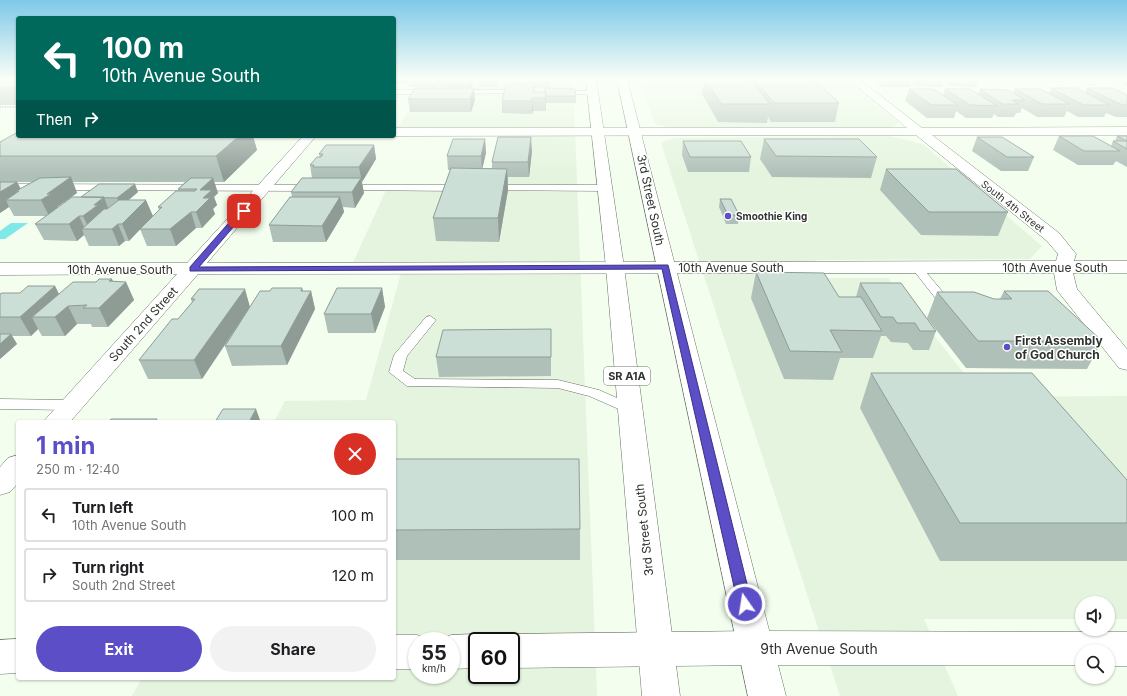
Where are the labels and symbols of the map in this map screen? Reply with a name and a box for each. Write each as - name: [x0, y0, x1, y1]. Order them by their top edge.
- street label: 3rd Street South: [634, 153, 668, 247]
- street label: South 4th Street: [979, 178, 1048, 235]
- pin: [227, 194, 261, 228]
- place label: Smoothie King: [736, 210, 807, 223]
- marker: Smoothie King: [723, 211, 733, 221]
- street label: 10th Avenue South: [678, 260, 784, 275]
- street label: 10th Avenue South: [1002, 260, 1108, 275]
- street label: 10th Avenue South: [67, 262, 173, 277]
- street label: South 2nd Street: [106, 283, 181, 364]
- place label: First Assembly of God Church: [1015, 333, 1103, 362]
- marker: First Assembly of God Church: [1002, 342, 1012, 352]
- road number: SR A1A: [604, 367, 650, 385]
- street label: 3rd Street South: [632, 483, 656, 577]
- position arrow: [724, 583, 766, 625]
- speed limit sign: 60: [468, 632, 520, 684]
- street label: 9th Avenue South: [760, 640, 878, 657]

